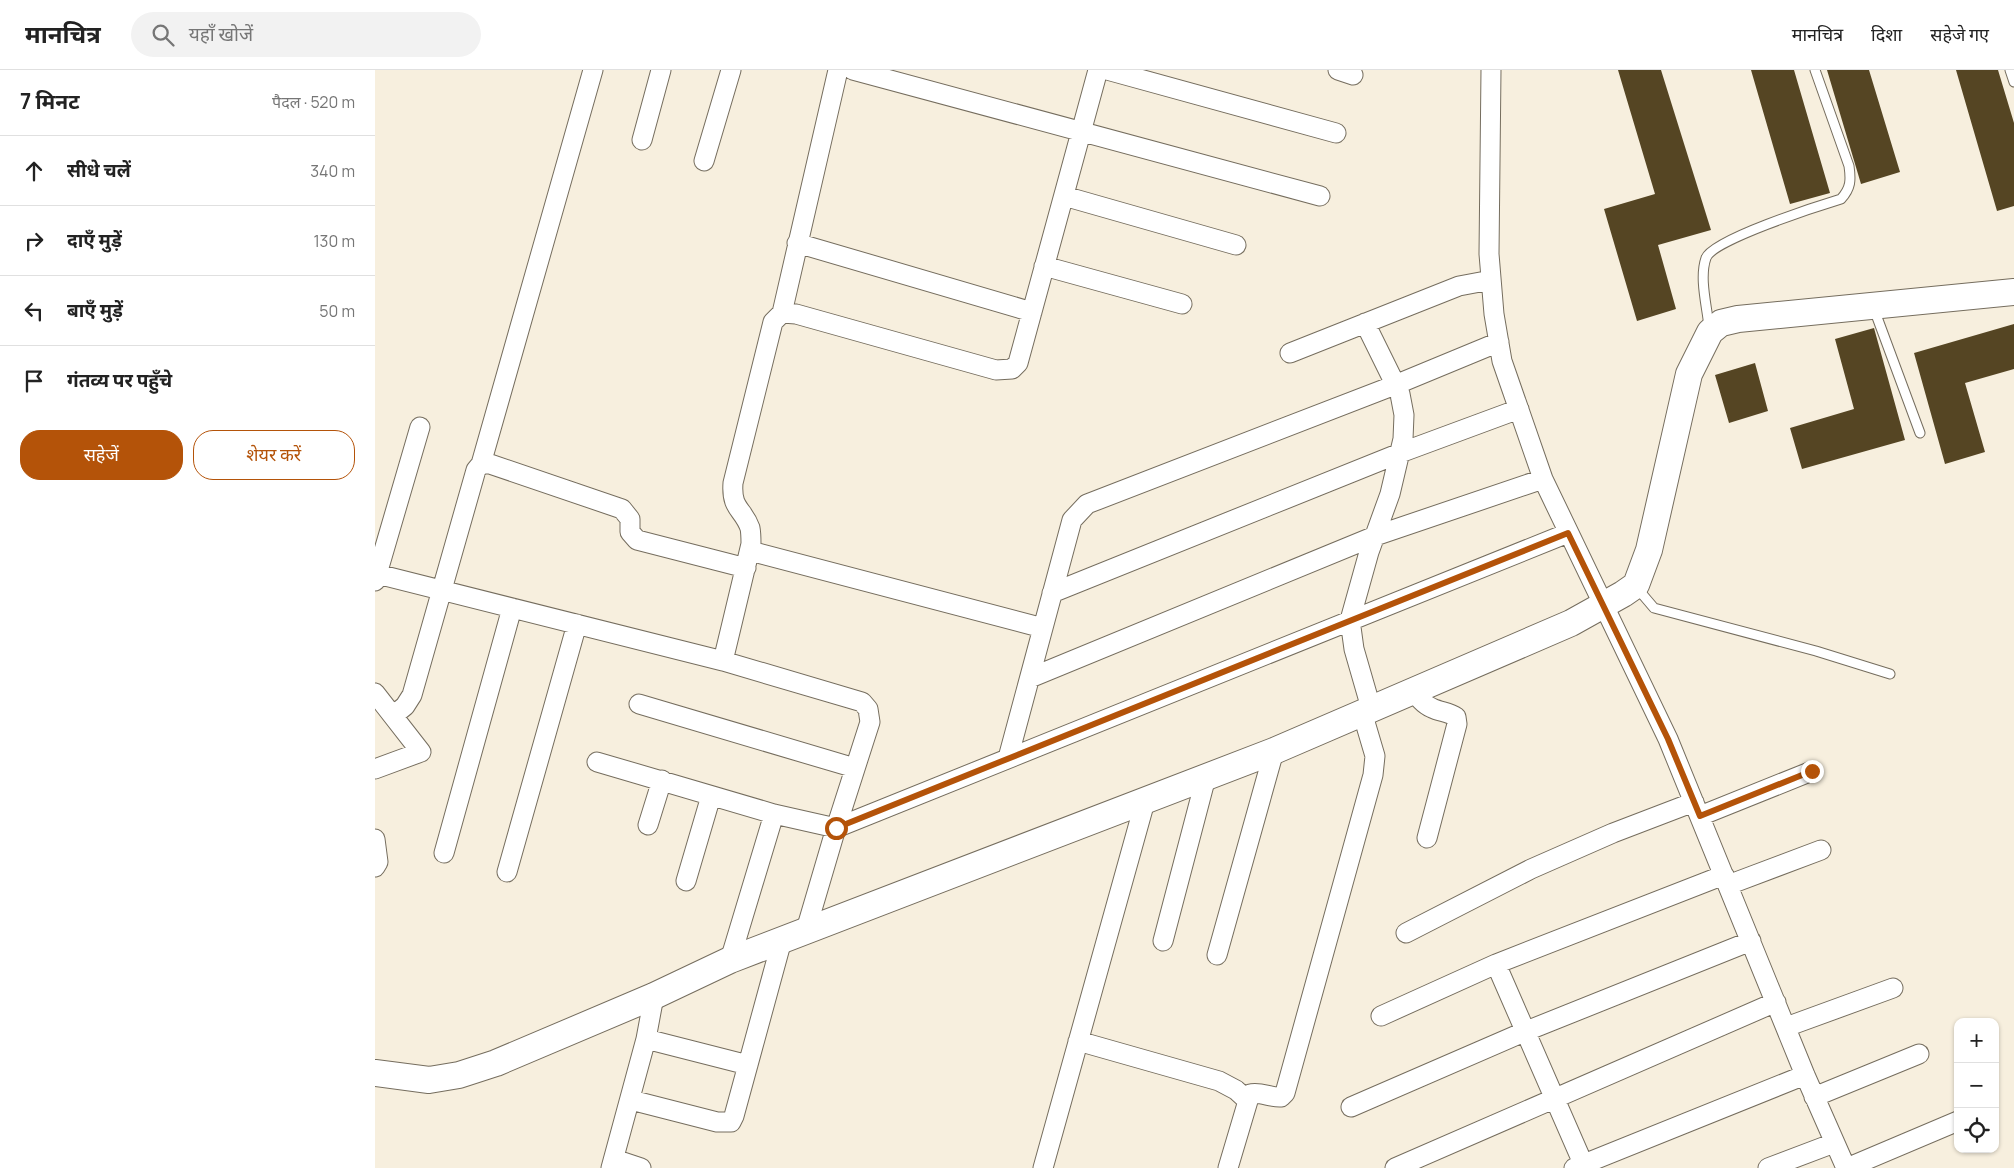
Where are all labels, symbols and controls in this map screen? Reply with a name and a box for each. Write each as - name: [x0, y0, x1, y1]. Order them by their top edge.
- search box: [131, 12, 481, 57]
- text: मानचित्र: [25, 17, 101, 50]
- icon: search: [149, 21, 177, 49]
- text: यहाँ खोजें: [189, 21, 253, 47]
- text: मानचित्र: [1792, 22, 1843, 46]
- text: दिशा: [1871, 22, 1902, 46]
- text: सहेजे गए: [1930, 22, 1989, 46]
- text: 7 मिनट: [20, 87, 79, 115]
- text: पैदल · 520 m: [272, 91, 355, 113]
- icon: ahead: [20, 157, 48, 185]
- text: सीधे चलें: [67, 157, 131, 183]
- text: 340 m: [310, 160, 355, 182]
- icon: right: [20, 227, 48, 255]
- text: दाएँ मुड़ें: [67, 227, 122, 253]
- text: 130 m: [313, 230, 355, 252]
- icon: left: [20, 297, 48, 325]
- text: बाएँ मुड़ें: [67, 297, 123, 323]
- text: 50 m: [319, 300, 355, 322]
- icon: arrive: [20, 367, 48, 395]
- text: गंतव्य पर पहुँचे: [67, 367, 172, 393]
- button: सहेजें: [20, 430, 183, 480]
- button: शेयर करें: [193, 430, 355, 480]
- route end: [1801, 760, 1824, 783]
- route start: [825, 817, 848, 840]
- map controls: [1954, 1018, 1999, 1153]
- button: +: [1954, 1018, 1999, 1063]
- button: −: [1954, 1063, 1999, 1108]
- button: locate: [1954, 1108, 1999, 1153]

